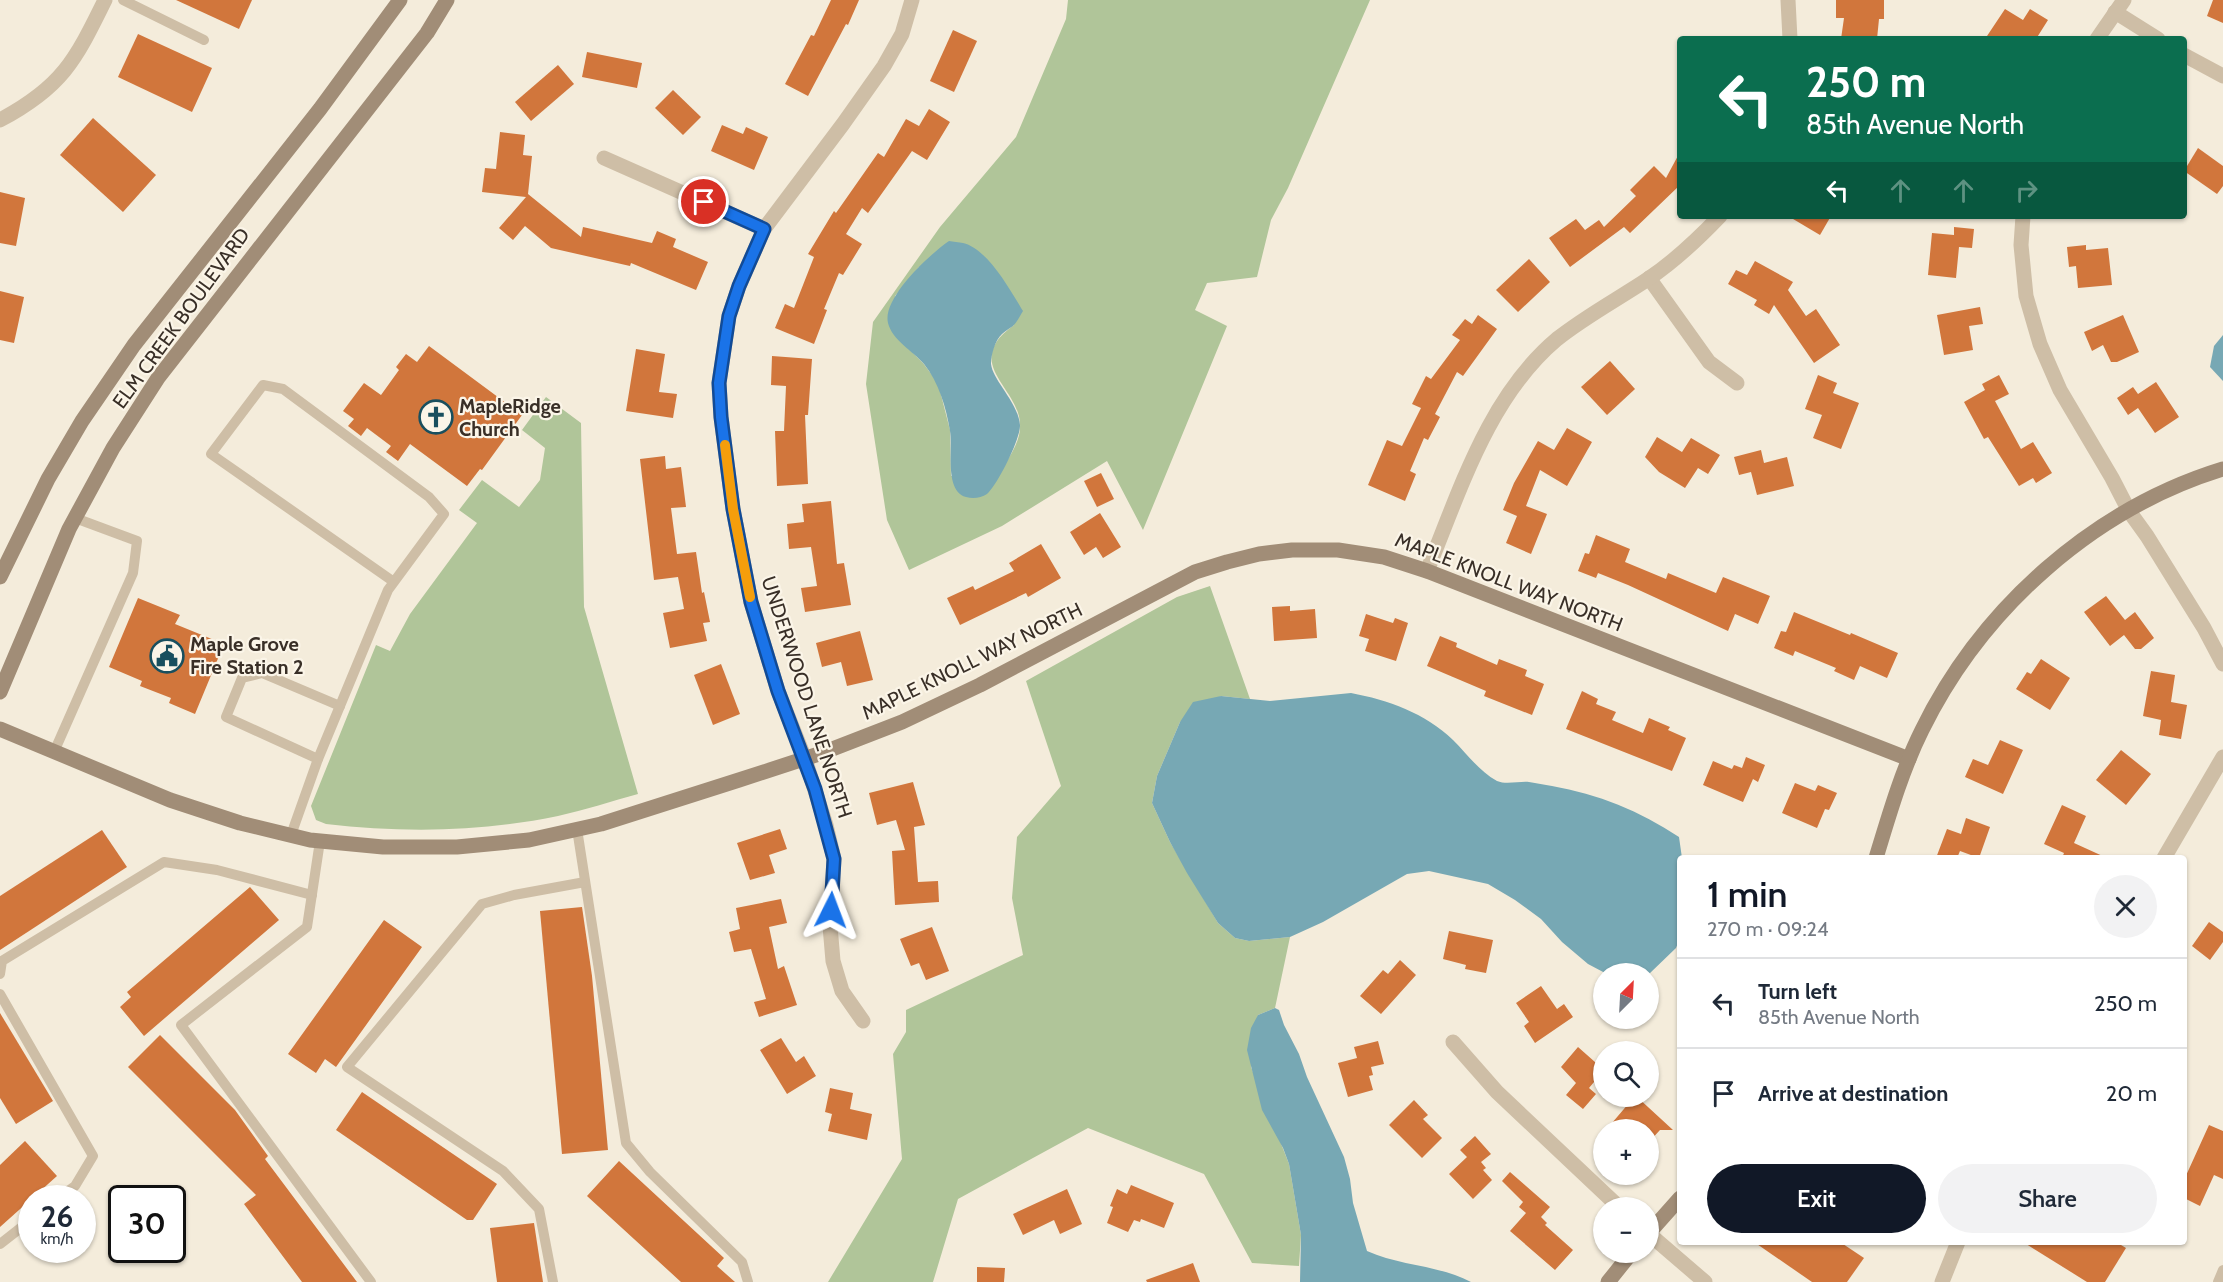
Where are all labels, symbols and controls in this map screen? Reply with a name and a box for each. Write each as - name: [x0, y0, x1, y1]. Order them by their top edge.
- text: 250 m: [1806, 56, 1926, 108]
- icon: left: [1707, 60, 1785, 138]
- text: 85th Avenue North: [1806, 108, 2024, 141]
- icon: left: [1821, 174, 1854, 207]
- icon: ahead: [1884, 174, 1917, 207]
- icon: ahead: [1947, 174, 1980, 207]
- icon: right: [2010, 174, 2043, 207]
- pin: [678, 176, 729, 227]
- icon: arrive: [687, 185, 720, 218]
- street label: ELM CREEK BOULEVARD: [107, 223, 255, 413]
- place label: MapleRidge Church: [459, 394, 561, 441]
- church icon: MapleRidge Church: [418, 399, 454, 435]
- street label: MAPLE KNOLL WAY NORTH: [1392, 527, 1626, 637]
- street label: UNDERWOOD LANE NORTH: [757, 573, 857, 821]
- street label: MAPLE KNOLL WAY NORTH: [858, 597, 1086, 725]
- place label: Maple Grove Fire Station 2: [190, 632, 304, 679]
- public building icon: Maple Grove Fire Station 2: [149, 638, 185, 674]
- text: 1 min: [1707, 872, 1787, 916]
- button: close: [2094, 875, 2157, 938]
- position arrow: [799, 878, 863, 942]
- text: 270 m · 09:24: [1707, 917, 1829, 941]
- north arrow: [1593, 963, 1659, 1029]
- map controls: [1593, 963, 1659, 1263]
- text: Turn left: [1758, 978, 1837, 1005]
- icon: left: [1707, 987, 1740, 1020]
- text: 250 m: [2094, 990, 2157, 1017]
- text: 85th Avenue North: [1758, 1005, 1920, 1029]
- button: search: [1593, 1041, 1659, 1107]
- icon: arrive: [1707, 1077, 1740, 1110]
- text: Arrive at destination: [1758, 1080, 1948, 1107]
- text: 20 m: [2106, 1080, 2157, 1107]
- button: +: [1593, 1119, 1659, 1185]
- button: Exit: [1707, 1164, 1926, 1233]
- button: Share: [1938, 1164, 2157, 1233]
- speed limit sign: 30: [108, 1185, 186, 1263]
- button: −: [1593, 1197, 1659, 1263]
- text: 26: [41, 1198, 73, 1235]
- text: km/h: [41, 1230, 73, 1248]

